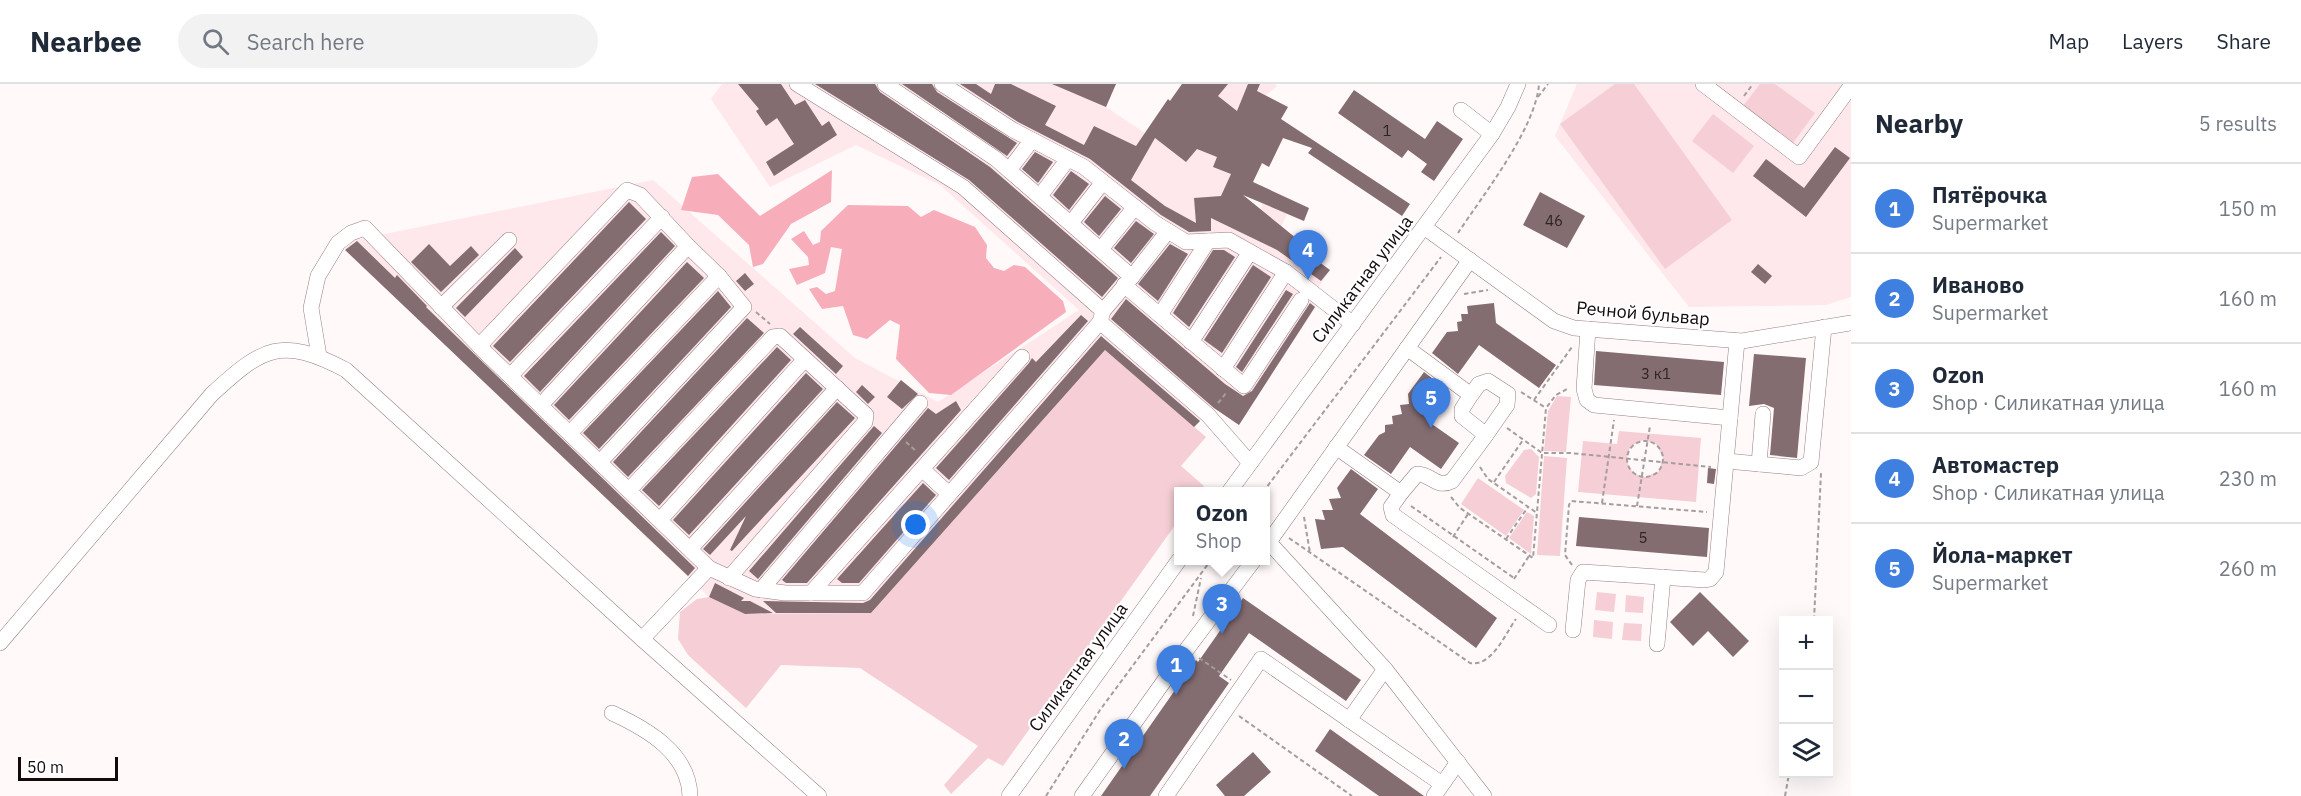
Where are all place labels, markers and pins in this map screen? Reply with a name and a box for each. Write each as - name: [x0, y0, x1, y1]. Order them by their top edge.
- pin: 4: [1288, 230, 1328, 280]
- pin: 5: [1412, 378, 1450, 428]
- pin: 3: [1202, 584, 1242, 634]
- pin: 1: [1156, 646, 1196, 695]
- pin: 2: [1104, 720, 1144, 769]

